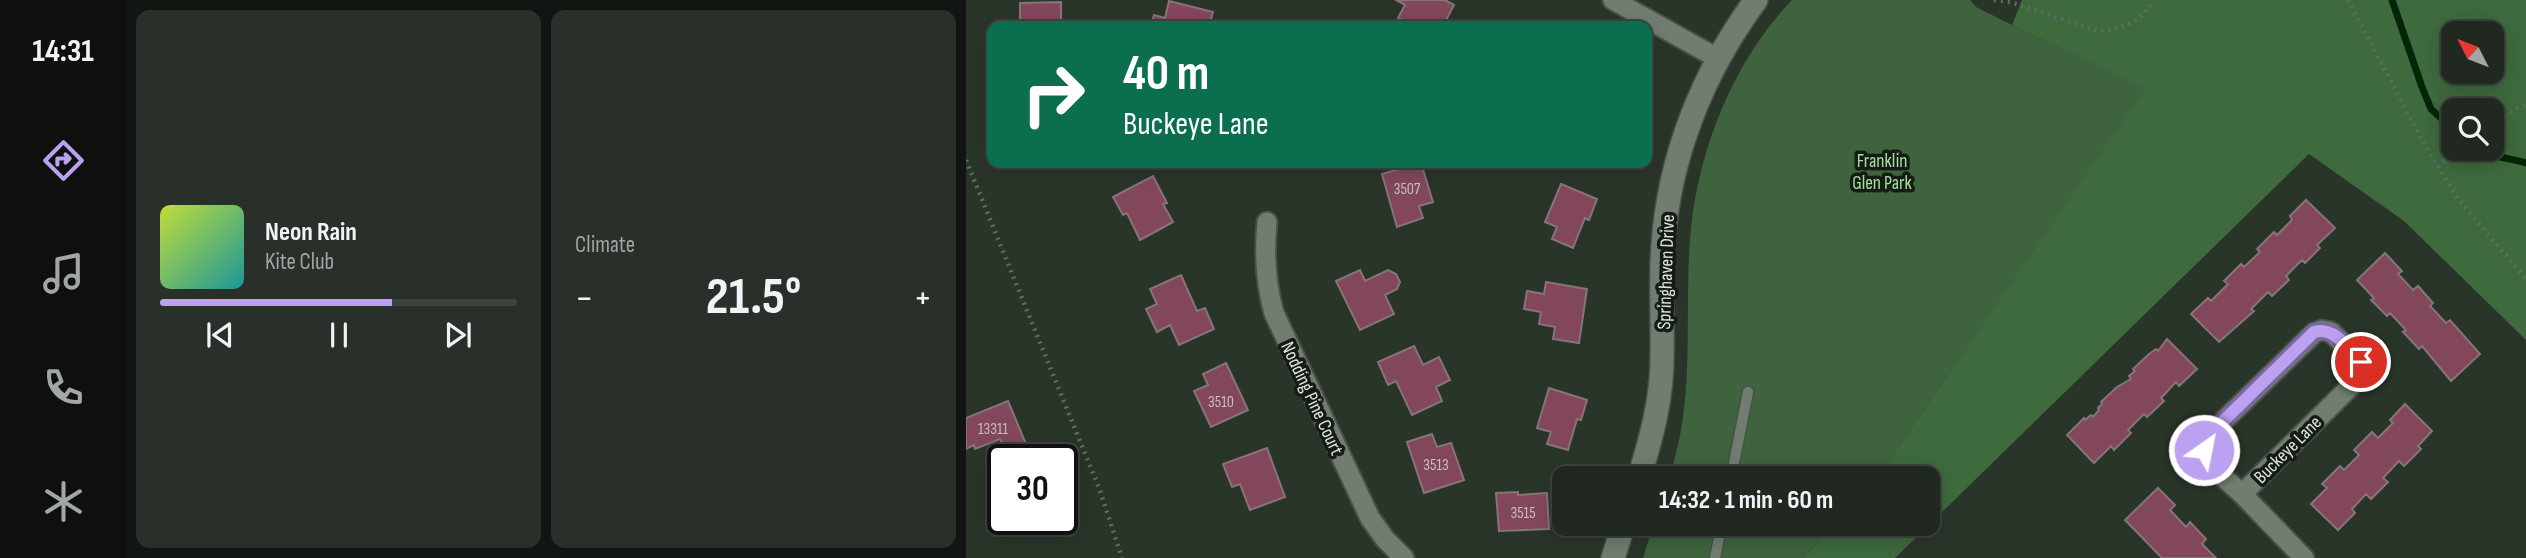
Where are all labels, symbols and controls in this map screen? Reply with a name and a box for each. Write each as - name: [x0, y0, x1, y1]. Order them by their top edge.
- north arrow: [2441, 21, 2504, 84]
- map controls: [2441, 21, 2504, 161]
- text: 14:31: [32, 32, 94, 71]
- text: 40 m: [1123, 45, 1209, 104]
- icon: right: [1008, 49, 1099, 140]
- button: search: [2441, 98, 2504, 161]
- text: Buckeye Lane: [1123, 105, 1269, 144]
- icon: directions: [39, 136, 88, 185]
- park label: Franklin Glen Park: [1852, 150, 1913, 195]
- house number: 3507: [1394, 180, 1421, 199]
- street label: Springhaven Drive: [1653, 214, 1680, 330]
- text: Neon Rain: [265, 217, 357, 248]
- text: Climate: [575, 231, 635, 259]
- text: Kite Club: [265, 248, 334, 276]
- icon: music: [39, 249, 88, 298]
- text: 21.5°: [706, 266, 801, 329]
- text: −: [575, 276, 594, 321]
- text: +: [913, 276, 932, 321]
- icon: previous: [201, 316, 239, 354]
- icon: pause: [320, 316, 358, 354]
- icon: next: [439, 316, 477, 354]
- pin: [2331, 332, 2391, 392]
- street label: Nodding Pine Court: [1275, 338, 1348, 459]
- icon: arrive: [2342, 343, 2380, 381]
- icon: phone: [39, 363, 88, 412]
- house number: 3510: [1208, 393, 1234, 412]
- street label: Buckeye Lane: [2249, 411, 2327, 489]
- position arrow: [2167, 413, 2241, 487]
- house number: 13311: [978, 420, 1009, 439]
- speed limit sign: 30: [987, 444, 1078, 535]
- house number: 3513: [1423, 456, 1449, 475]
- icon: climate: [39, 477, 88, 526]
- text: 14:32 · 1 min · 60 m: [1659, 485, 1833, 516]
- house number: 3515: [1510, 504, 1536, 523]

